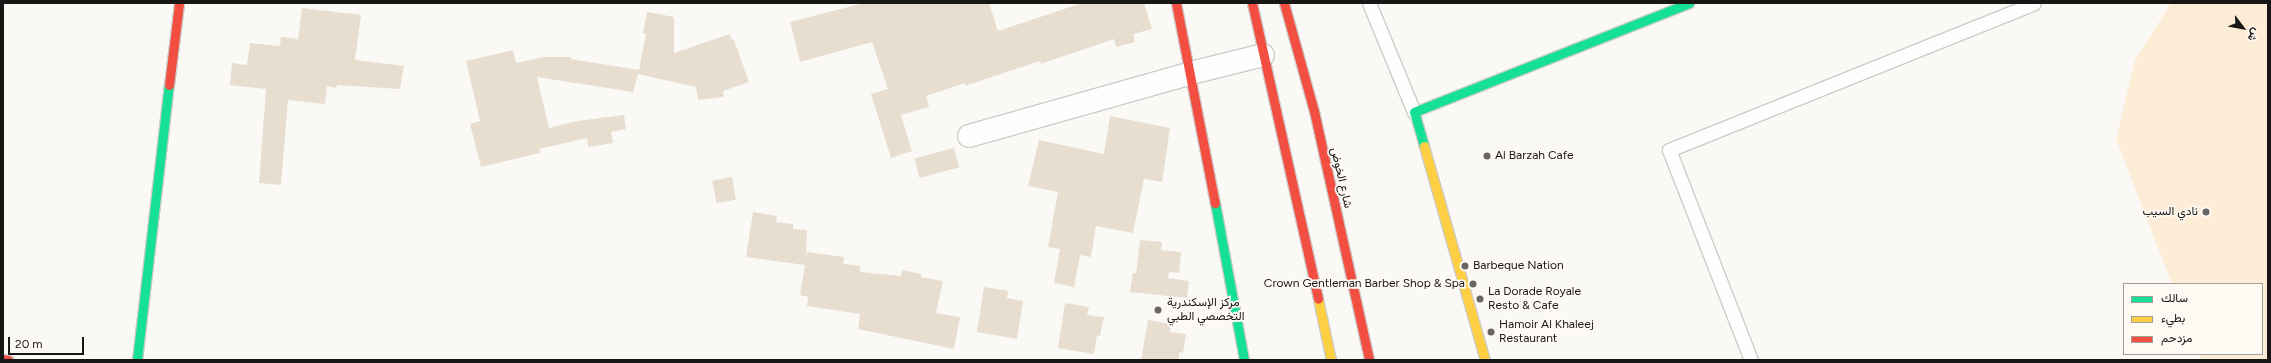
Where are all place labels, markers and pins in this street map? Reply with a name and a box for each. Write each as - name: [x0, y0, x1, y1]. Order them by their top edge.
- place label: Al Barzah Cafe: [1495, 149, 1574, 163]
- marker: Al Barzah Cafe: [1482, 151, 1492, 161]
- place label: نادي السيب: [2142, 205, 2198, 219]
- marker: نادي السيب: [2201, 207, 2211, 217]
- place label: Barbeque Nation: [1473, 259, 1564, 273]
- marker: Barbeque Nation: [1460, 261, 1470, 271]
- place label: Crown Gentleman Barber Shop & Spa: [1264, 277, 1465, 291]
- marker: Crown Gentleman Barber Shop & Spa: [1468, 279, 1478, 289]
- place label: La Dorade Royale Resto & Cafe: [1488, 285, 1581, 313]
- marker: La Dorade Royale Resto & Cafe: [1475, 294, 1485, 304]
- place label: مركز الإسكندرية التخصصي الطبي: [1167, 296, 1245, 324]
- marker: مركز الإسكندرية التخصصي الطبي: [1152, 304, 1164, 316]
- place label: Hamoir Al Khaleej Restaurant: [1499, 318, 1594, 346]
- marker: Hamoir Al Khaleej Restaurant: [1486, 327, 1496, 337]

